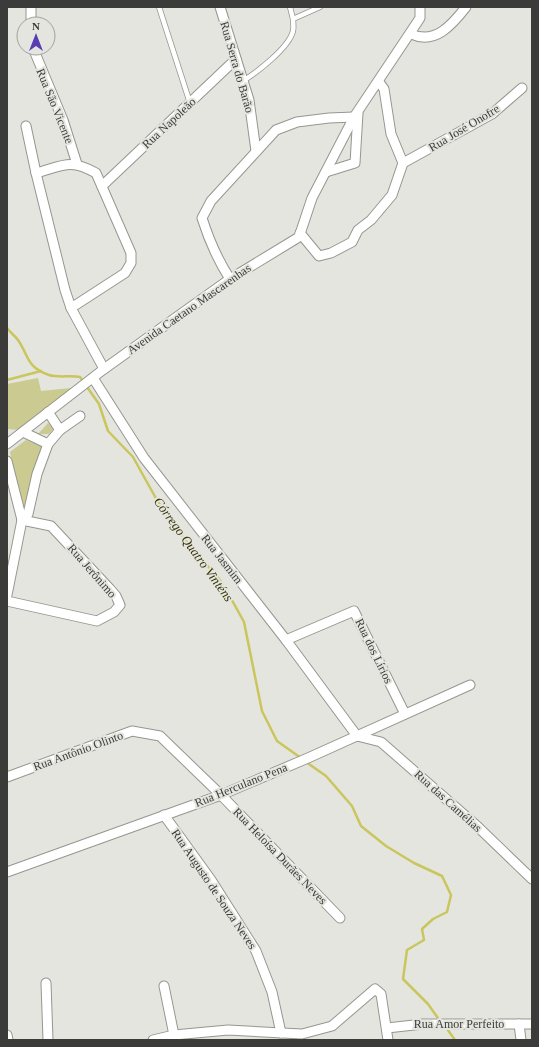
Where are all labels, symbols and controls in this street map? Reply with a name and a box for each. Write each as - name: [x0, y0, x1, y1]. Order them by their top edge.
- north arrow: [16, 16, 56, 56]
- text: N: [32, 20, 40, 32]
- street label: Rua Serra do Barão: [217, 20, 257, 114]
- street label: Rua São Vicente: [34, 66, 76, 146]
- street label: Rua Napoleão: [139, 95, 199, 151]
- street label: Rua José Onofre: [426, 101, 502, 155]
- street label: Avenida Caetano Mascarenhas: [124, 261, 254, 357]
- water label: Córrego Quatro Vinténs: [151, 494, 236, 604]
- street label: Rua Jasmim: [198, 531, 246, 587]
- street label: Rua Jerônimo: [65, 541, 119, 601]
- street label: Rua dos Lírios: [352, 616, 396, 686]
- street label: Rua Antônio Olinto: [31, 728, 125, 774]
- street label: Rua Herculano Pena: [193, 760, 290, 810]
- street label: Rua das Camélias: [411, 767, 485, 835]
- street label: Rua Heloísa Durães Neves: [230, 805, 330, 907]
- street label: Rua Augusto de Souza Neves: [168, 826, 260, 952]
- street label: Rua Amor Perfeito: [414, 1017, 504, 1031]

